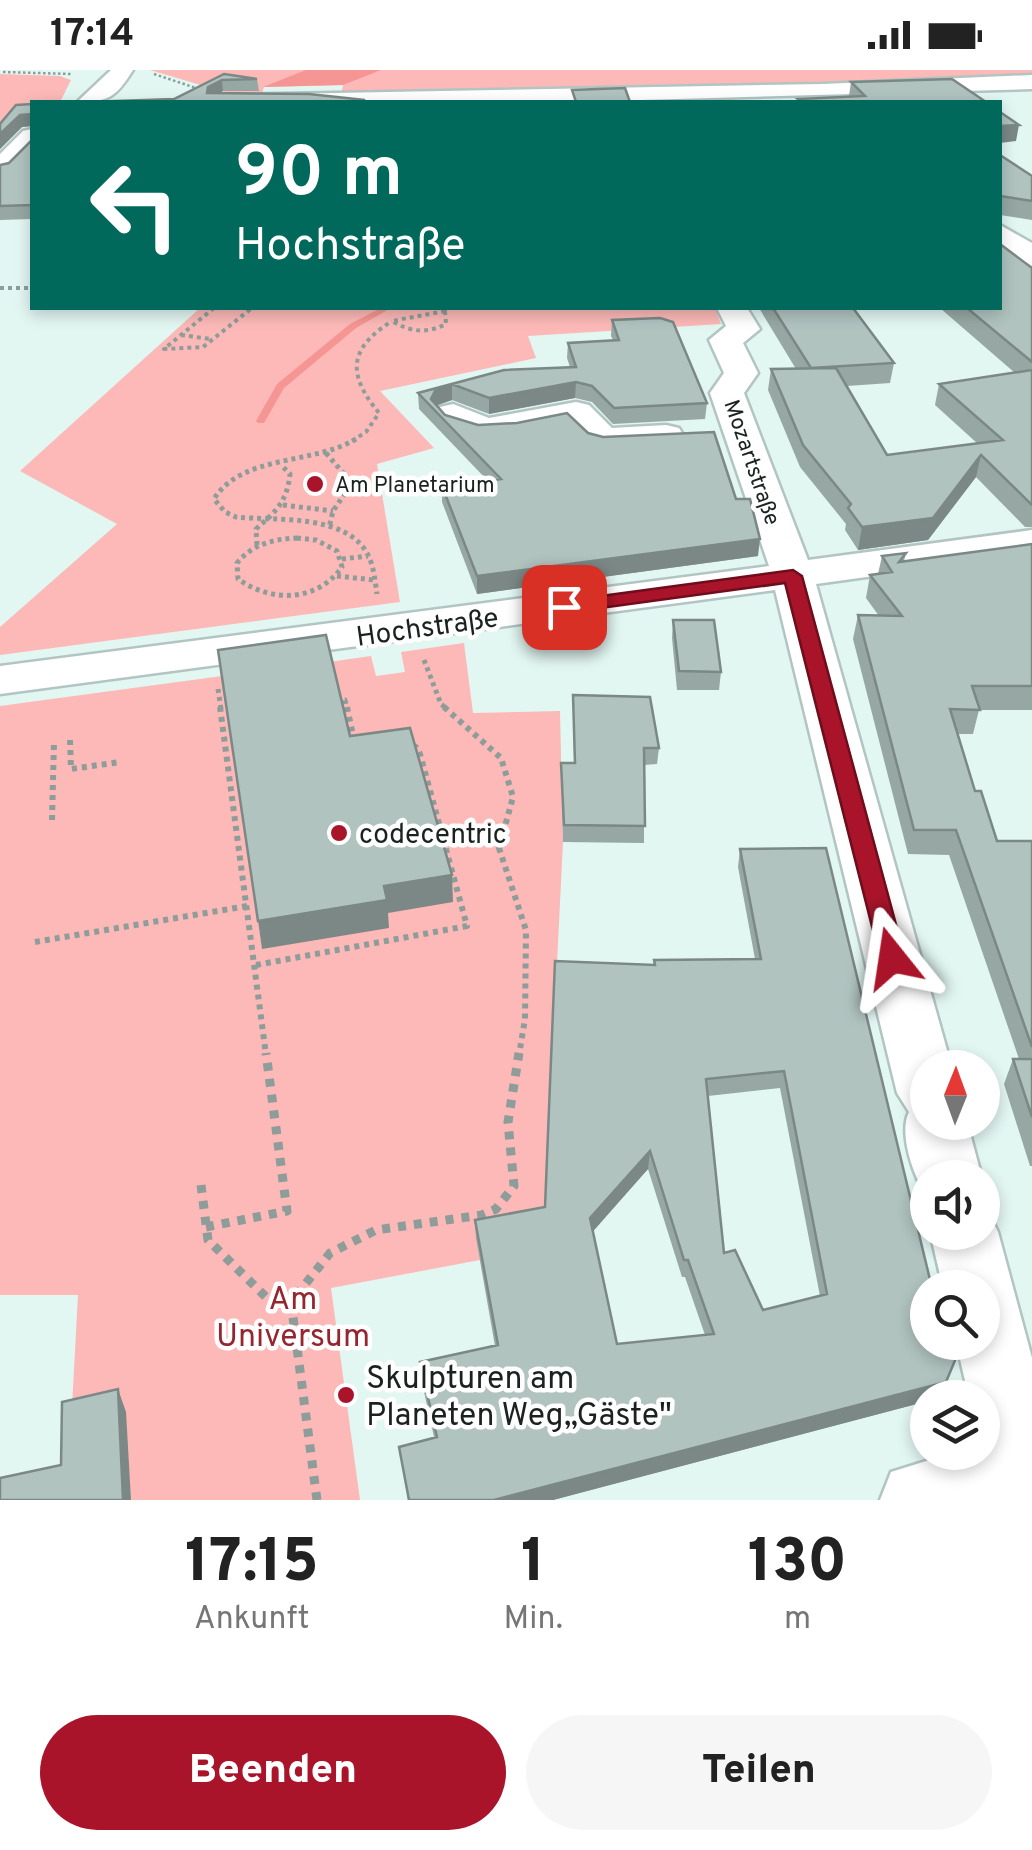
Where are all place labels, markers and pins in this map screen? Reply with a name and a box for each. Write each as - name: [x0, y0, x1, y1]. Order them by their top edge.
- marker: Am Planetarium: [304, 473, 326, 495]
- place label: Am Planetarium: [335, 473, 495, 500]
- pin: [522, 565, 607, 650]
- place label: codecentric: [359, 818, 507, 854]
- marker: codecentric: [328, 822, 350, 844]
- place label: Skulpturen am Planeten Weg„Gäste": [366, 1360, 672, 1437]
- marker: Skulpturen am Planeten Weg„Gäste": [335, 1384, 357, 1406]

